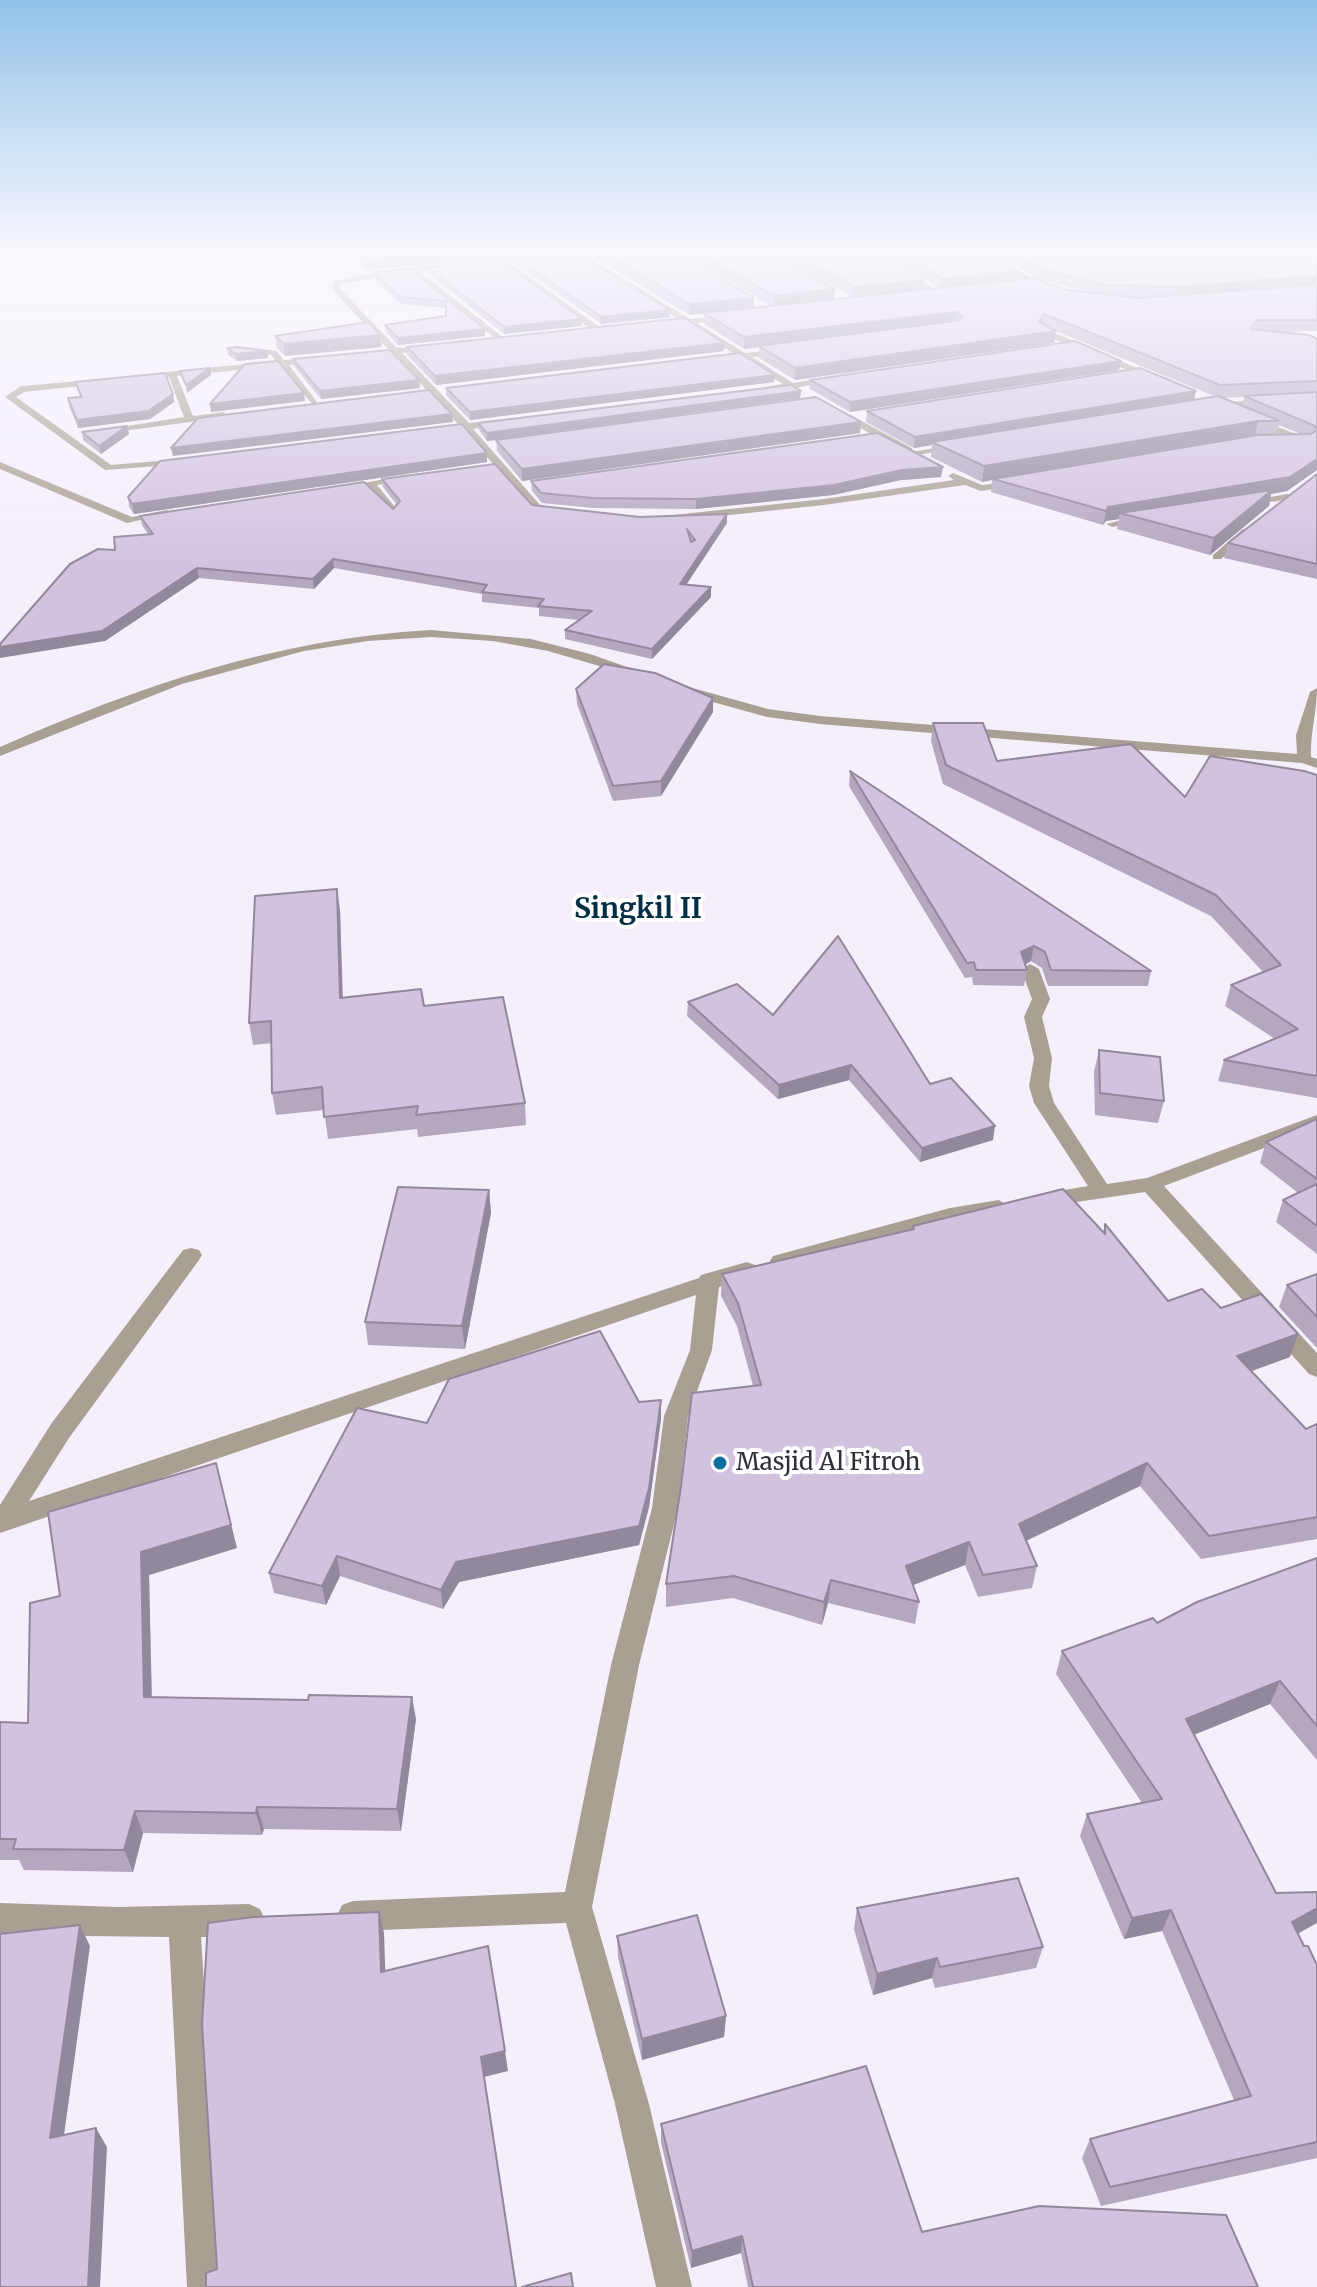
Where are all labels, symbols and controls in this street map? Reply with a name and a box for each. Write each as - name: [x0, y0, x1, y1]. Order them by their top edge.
- district label: Singkil II: [574, 893, 702, 927]
- place label: Masjid Al Fitroh: [736, 1449, 920, 1477]
- marker: Masjid Al Fitroh: [711, 1454, 729, 1472]

